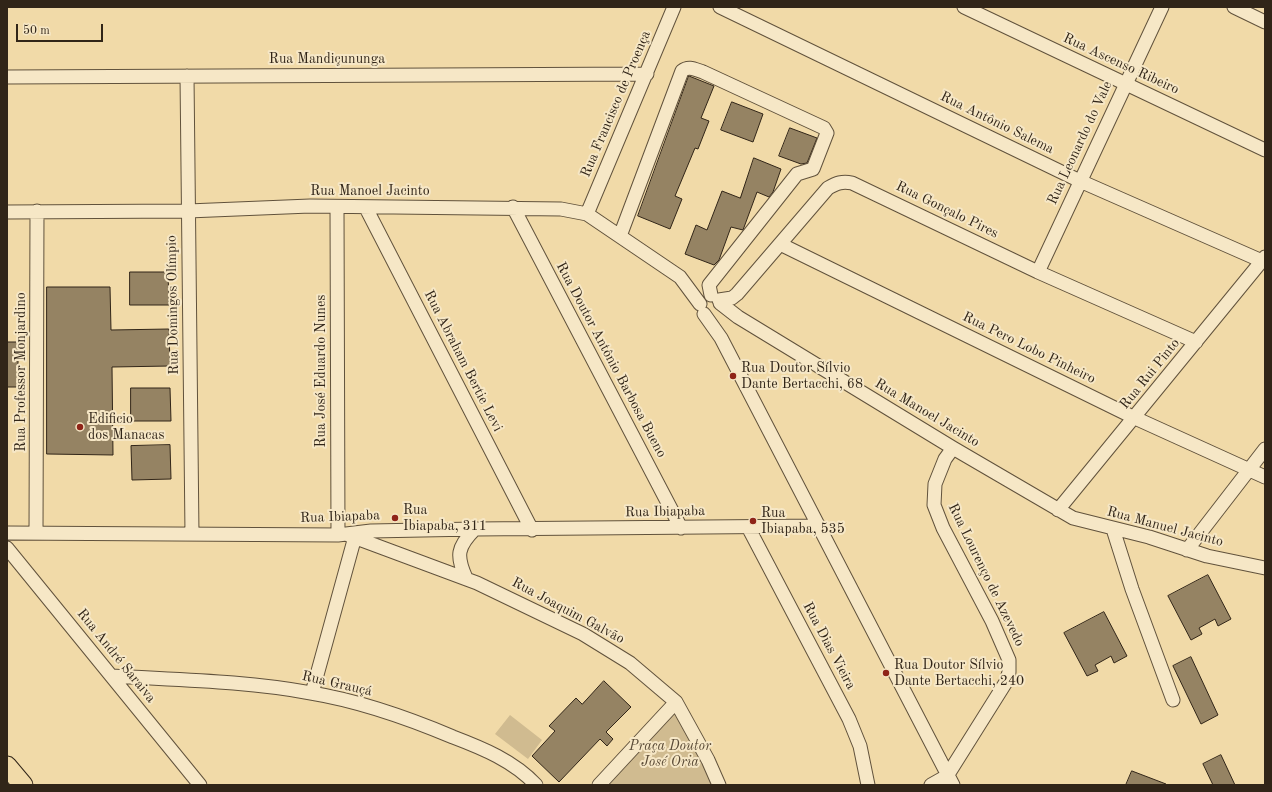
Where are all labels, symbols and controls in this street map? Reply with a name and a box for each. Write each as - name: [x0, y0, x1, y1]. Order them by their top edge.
- scale bar: [18, 16, 105, 42]
- text: 50 m: [23, 25, 50, 37]
- street label: Rua Francisco de Proença: [577, 28, 655, 180]
- street label: Rua Ascenso Ribeiro: [1060, 30, 1182, 98]
- street label: Rua Mandiçununga: [269, 51, 385, 67]
- street label: Rua Leonardo do Vale: [1044, 79, 1116, 207]
- street label: Rua Antônio Salema: [937, 88, 1057, 158]
- street label: Rua Gonçalo Pires: [893, 178, 1001, 242]
- street label: Rua Manoel Jacinto: [310, 183, 430, 199]
- street label: Rua Domingos Olímpio: [163, 235, 183, 375]
- street label: Rua Doutor Antônio Barbosa Bueno: [552, 259, 670, 461]
- street label: Rua Abraham Bertie Levi: [420, 288, 506, 434]
- street label: Rua Professor Monjardino: [13, 292, 29, 452]
- street label: Rua José Eduardo Nunes: [313, 295, 329, 447]
- street label: Rua Pero Lobo Pinheiro: [960, 308, 1098, 388]
- street label: Rua Rui Pinto: [1116, 335, 1184, 413]
- place label: Rua Doutor Sílvio Dante Bertacchi, 68: [741, 360, 863, 392]
- marker: Rua Doutor Sílvio Dante Bertacchi, 68: [728, 371, 738, 381]
- street label: Rua Manoel Jacinto: [872, 375, 982, 451]
- place label: Edificio dos Manacas: [88, 411, 164, 444]
- marker: Edificio dos Manacas: [75, 422, 85, 432]
- street label: Rua Lourenço de Azevedo: [944, 501, 1028, 649]
- place label: Rua Ibiapaba, 311: [403, 502, 487, 534]
- street label: Rua Ibiapaba: [625, 503, 705, 521]
- street label: Rua Manuel Jacinto: [1105, 503, 1225, 551]
- place label: Rua Ibiapaba, 535: [761, 505, 845, 538]
- street label: Rua Ibiapaba: [300, 507, 380, 527]
- marker: Rua Ibiapaba, 311: [390, 513, 400, 523]
- marker: Rua Ibiapaba, 535: [748, 516, 758, 526]
- street label: Rua Joaquim Galvão: [509, 574, 627, 648]
- street label: Rua Dias Vieira: [799, 599, 859, 693]
- street label: Rua André Saraiva: [73, 606, 159, 706]
- place label: Rua Doutor Sílvio Dante Bertacchi, 240: [894, 657, 1024, 690]
- street label: Rua Grauçá: [300, 668, 374, 700]
- marker: Rua Doutor Sílvio Dante Bertacchi, 240: [881, 668, 891, 678]
- park label: Praça Doutor José Oria: [629, 738, 711, 770]

